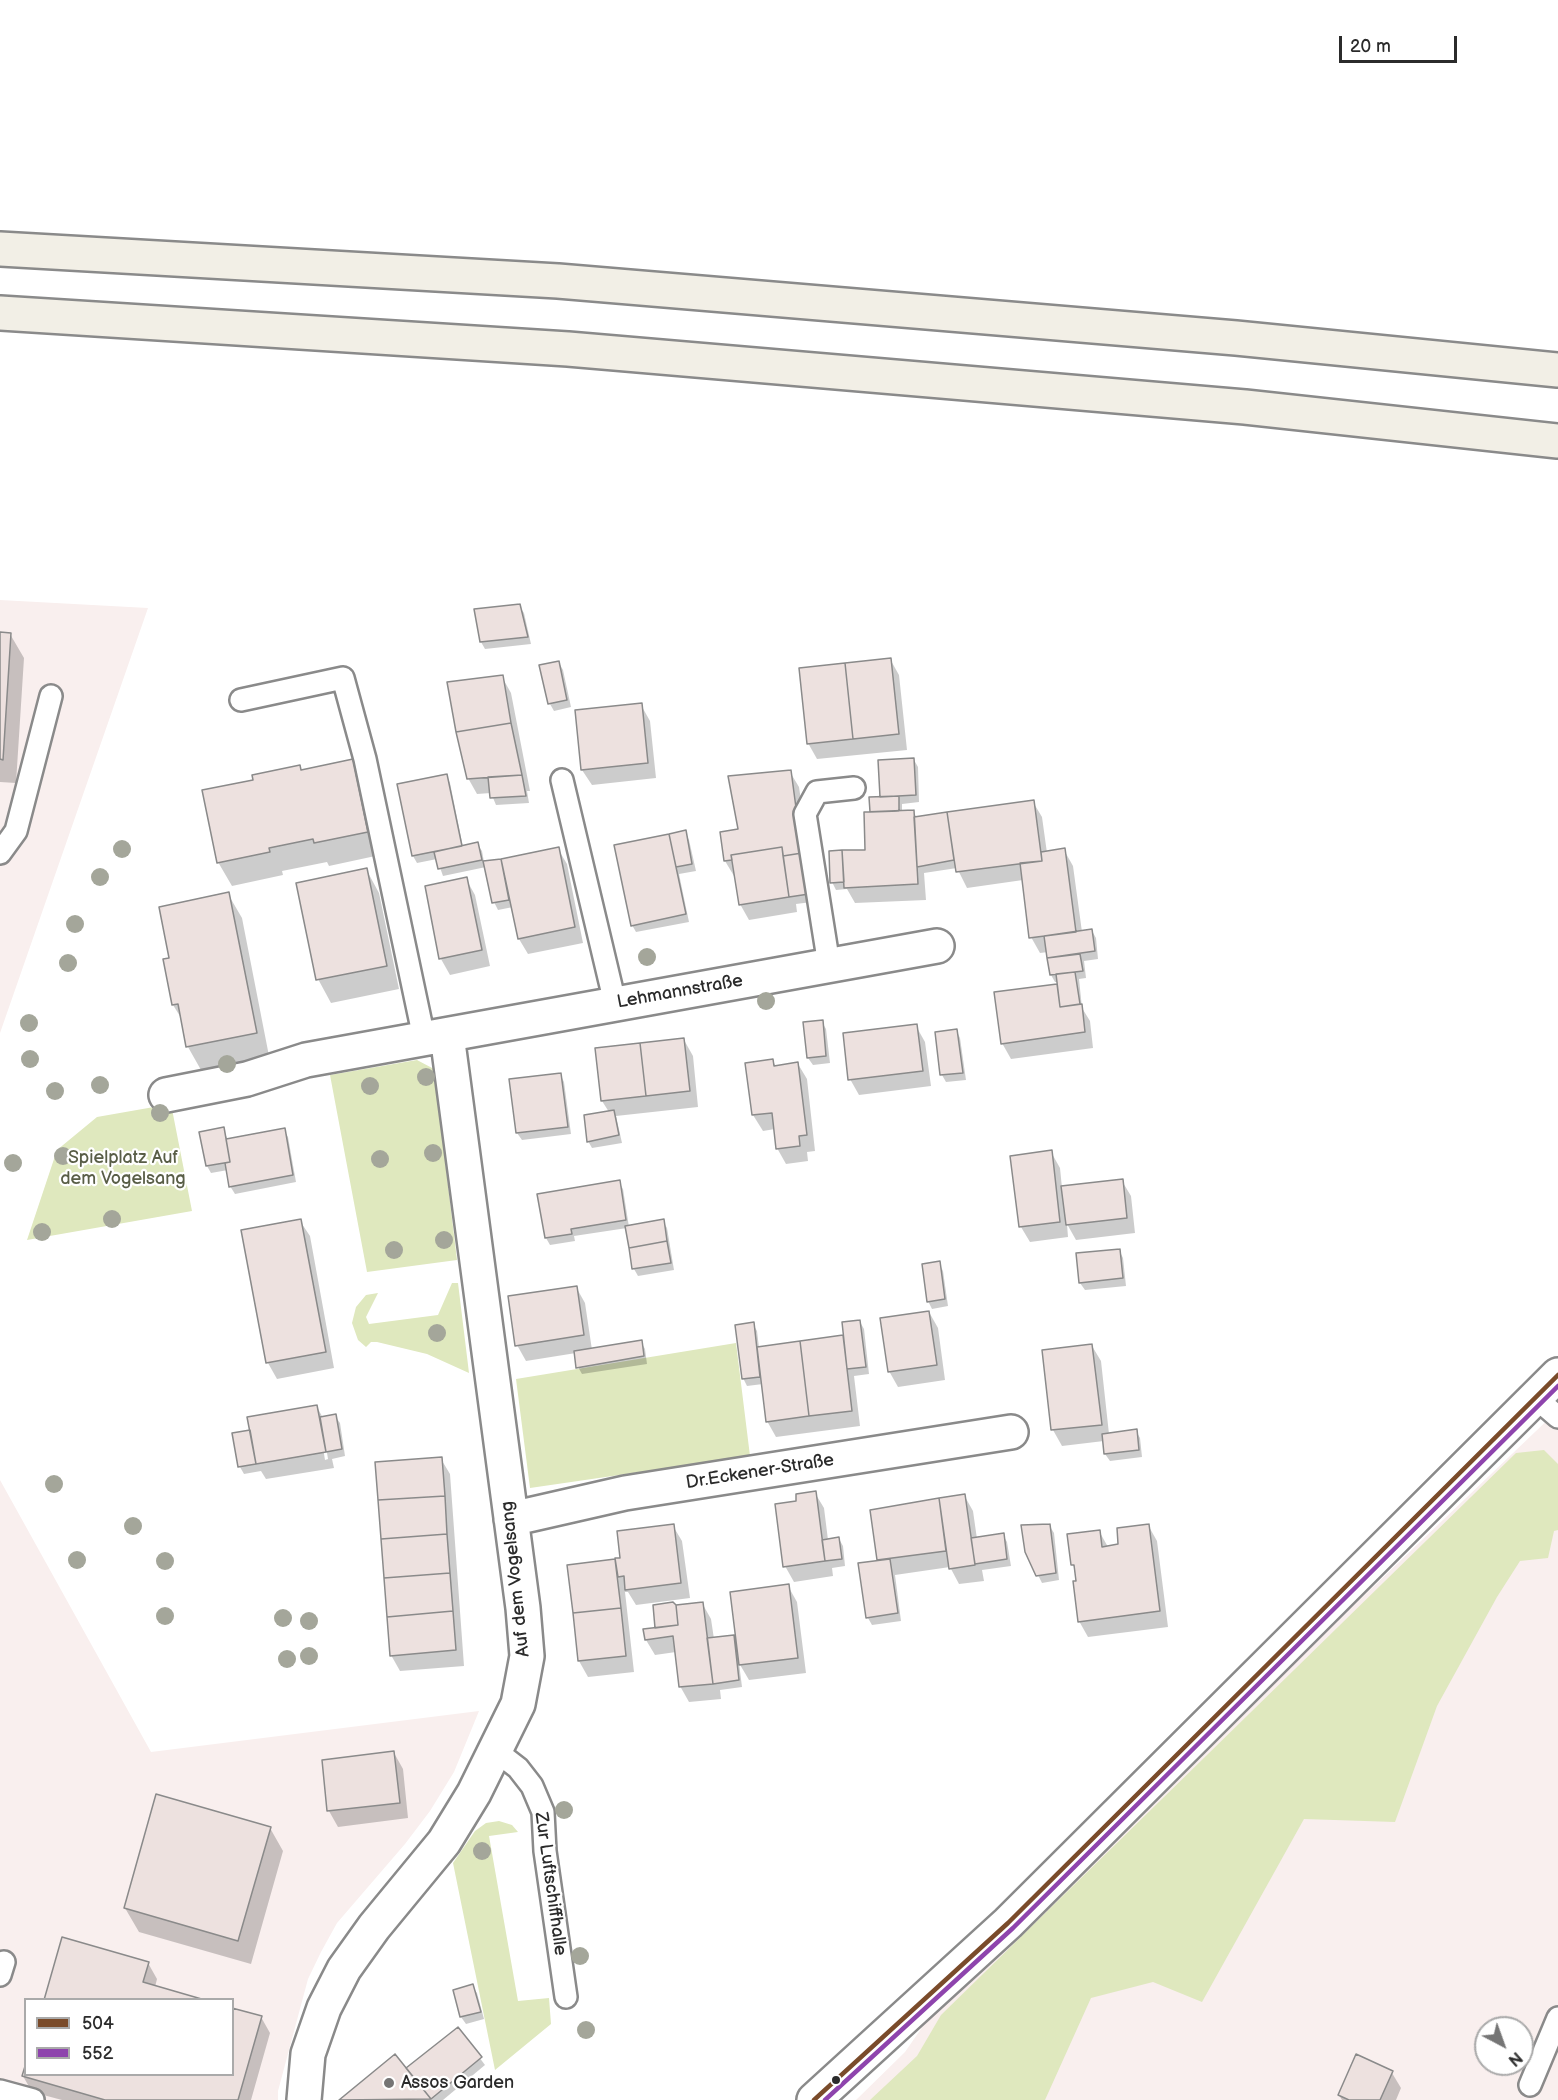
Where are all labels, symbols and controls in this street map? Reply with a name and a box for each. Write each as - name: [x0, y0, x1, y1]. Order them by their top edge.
- scale bar: [1342, 24, 1460, 62]
- text: 20 m: [1350, 36, 1391, 57]
- street label: Lehmannstraße: [615, 970, 745, 1014]
- park label: Spielplatz Auf dem Vogelsang: [60, 1147, 186, 1190]
- street label: Dr.Eckener-Straße: [684, 1450, 836, 1494]
- street label: Auf dem Vogelsang: [497, 1500, 535, 1658]
- street label: Zur Luftschiffhalle: [529, 1811, 571, 1957]
- legend: [24, 1998, 234, 2076]
- text: 504: [82, 2013, 114, 2034]
- north arrow: [1474, 2016, 1534, 2076]
- text: 552: [82, 2043, 113, 2064]
- text: N: [1504, 2047, 1526, 2070]
- place label: Assos Garden: [401, 2072, 514, 2094]
- unlabelled marker: [830, 2074, 842, 2086]
- marker: Assos Garden: [382, 2076, 396, 2090]

